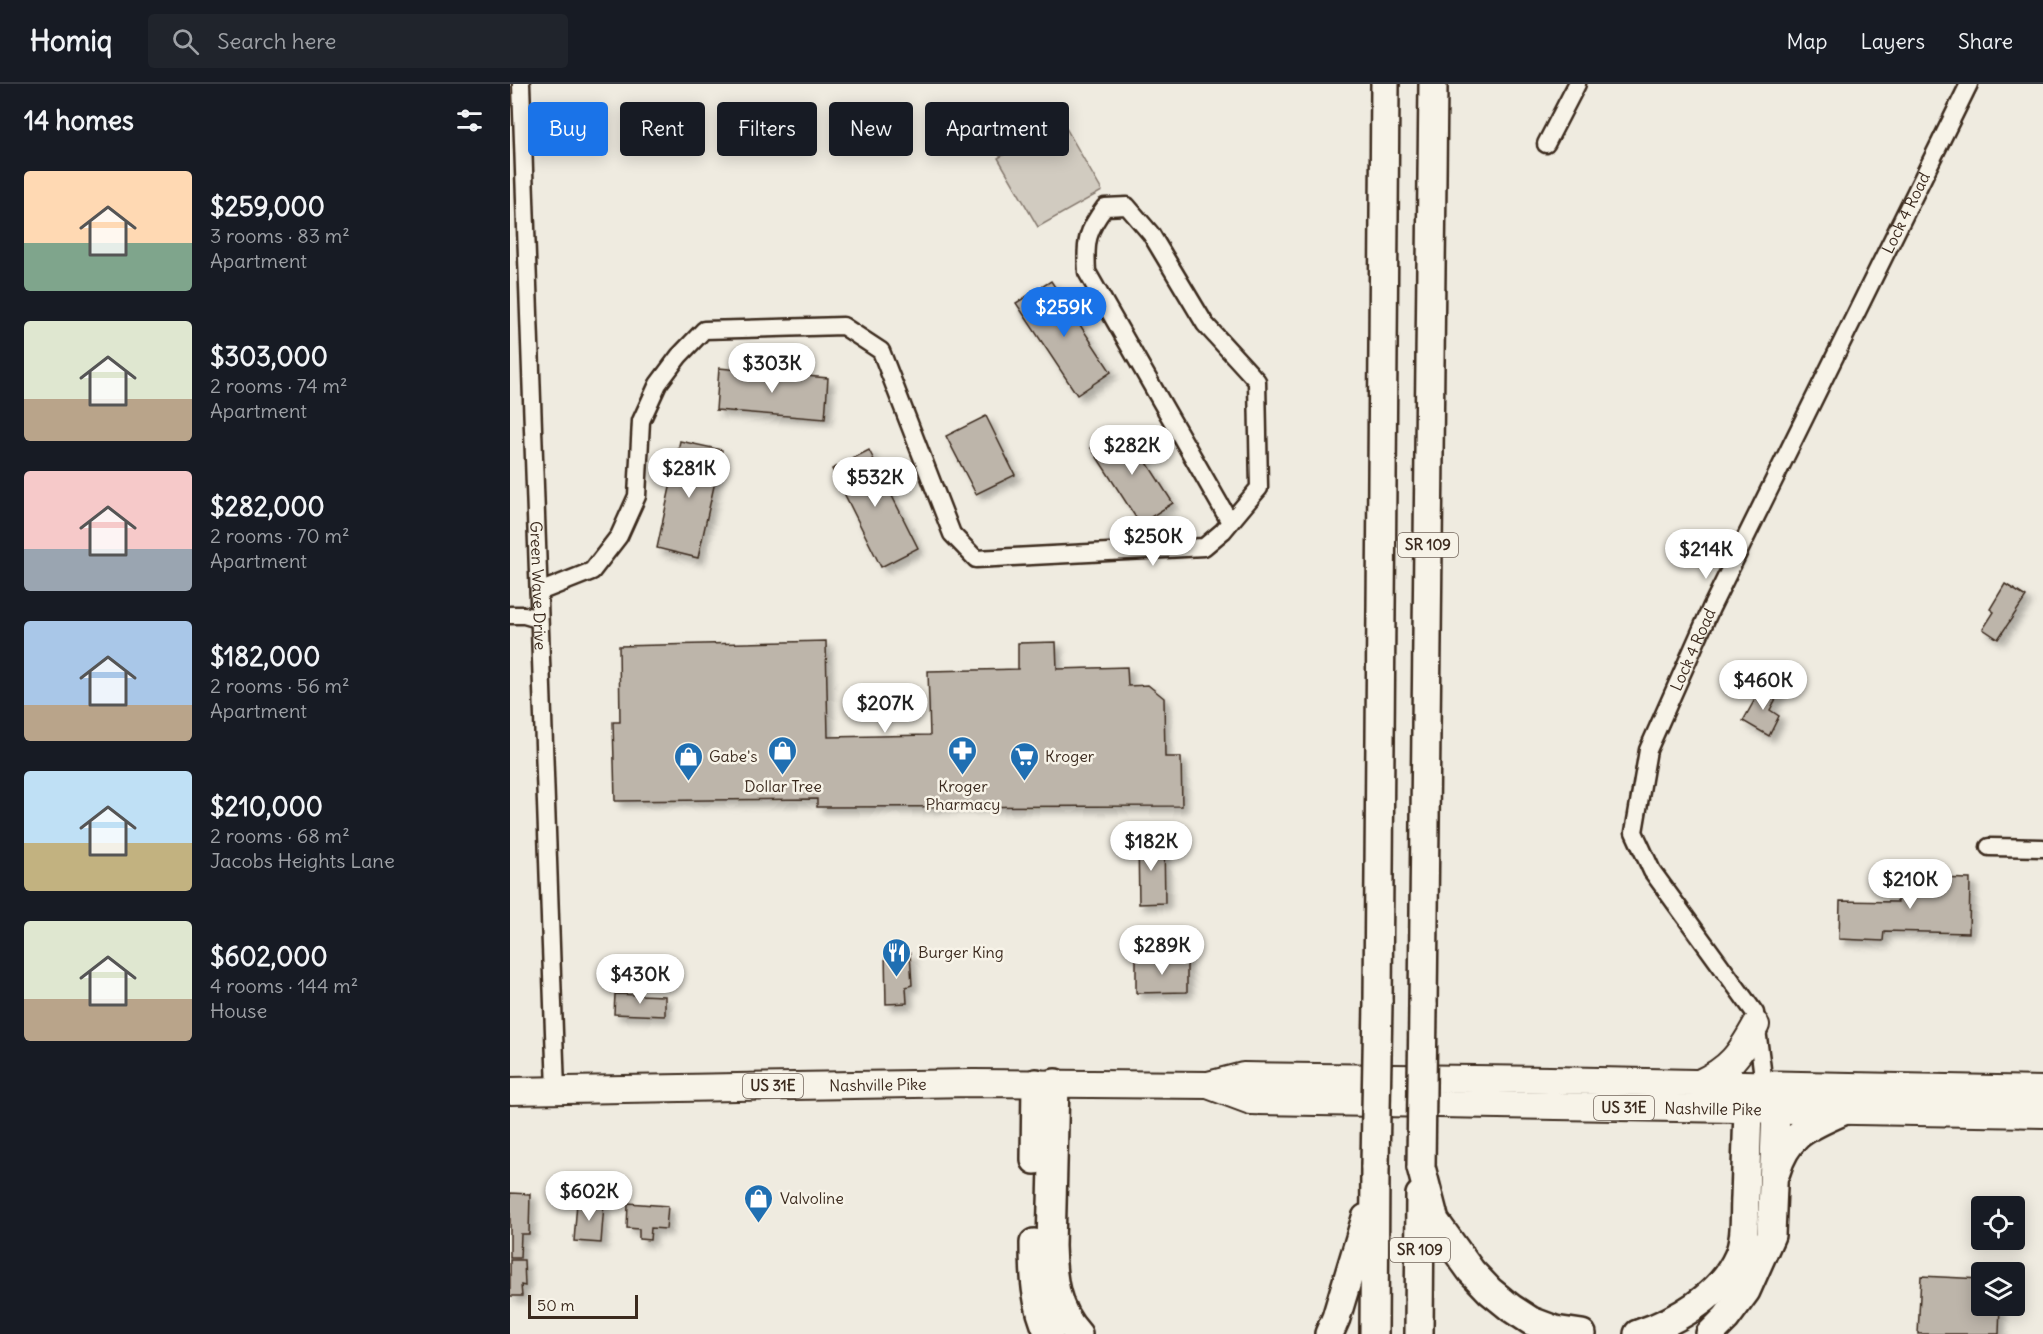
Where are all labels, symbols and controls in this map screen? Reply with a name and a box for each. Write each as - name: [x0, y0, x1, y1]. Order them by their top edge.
- search box: [148, 14, 568, 68]
- text: Homiq: [30, 23, 112, 59]
- icon: search: [169, 25, 202, 58]
- text: Search here: [217, 27, 336, 55]
- text: Map: [1787, 28, 1827, 55]
- text: Layers: [1860, 28, 1925, 55]
- text: Share: [1958, 28, 2013, 55]
- chip: Buy: [528, 102, 608, 156]
- chip: Rent: [620, 102, 705, 156]
- chip: Filters: [717, 102, 817, 156]
- chip: New: [829, 102, 913, 156]
- chip: Apartment: [925, 102, 1069, 156]
- text: 14 homes: [24, 104, 134, 137]
- icon: filters: [453, 104, 486, 137]
- street label: Lock 4 Road: [1877, 169, 1934, 257]
- text: $259,000: [210, 190, 325, 223]
- icon: home: [72, 195, 144, 267]
- text: 3 rooms · 83 m²: [210, 223, 350, 248]
- text: Apartment: [210, 248, 307, 273]
- pin: $259K: [1022, 287, 1106, 338]
- text: $259K: [1035, 294, 1093, 319]
- text: $303,000: [210, 340, 328, 373]
- pin: $303K: [730, 343, 814, 394]
- icon: home: [72, 345, 144, 417]
- text: $303K: [742, 350, 802, 375]
- text: 2 rooms · 74 m²: [210, 373, 347, 398]
- text: Apartment: [210, 398, 307, 423]
- pin: $282K: [1090, 425, 1174, 476]
- text: $282K: [1104, 432, 1160, 457]
- pin: $281K: [647, 448, 731, 499]
- text: $281K: [662, 455, 716, 480]
- pin: $532K: [833, 457, 917, 508]
- text: $532K: [846, 464, 904, 489]
- text: $282,000: [210, 490, 325, 523]
- icon: home: [72, 495, 144, 567]
- pin: $250K: [1111, 516, 1195, 567]
- street label: Green Wave Drive: [526, 521, 551, 651]
- text: 2 rooms · 70 m²: [210, 523, 350, 548]
- text: $250K: [1123, 523, 1183, 548]
- pin: $214K: [1664, 529, 1748, 580]
- road number: SR 109: [1398, 533, 1458, 557]
- text: $214K: [1679, 536, 1733, 561]
- text: Apartment: [210, 548, 307, 573]
- street label: Lock 4 Road: [1666, 605, 1720, 694]
- text: $182,000: [210, 640, 320, 673]
- icon: home: [72, 645, 144, 717]
- pin: $460K: [1721, 660, 1805, 711]
- text: $460K: [1733, 667, 1793, 692]
- text: 2 rooms · 56 m²: [210, 673, 350, 698]
- pin: $207K: [843, 683, 927, 734]
- text: $207K: [856, 690, 914, 715]
- text: Apartment: [210, 698, 307, 723]
- shop icon: Dollar Tree: [767, 734, 799, 776]
- pharmacy icon: Kroger Pharmacy: [947, 734, 979, 776]
- shop icon: Gabe's: [672, 740, 704, 782]
- supermarket icon: Kroger: [1008, 740, 1040, 782]
- place label: Gabe's: [709, 746, 757, 766]
- place label: Kroger: [1045, 746, 1095, 766]
- place label: Dollar Tree: [744, 776, 822, 796]
- place label: Kroger Pharmacy: [926, 776, 1000, 814]
- text: $210,000: [210, 790, 323, 823]
- icon: home: [72, 795, 144, 867]
- pin: $182K: [1109, 821, 1193, 872]
- text: 2 rooms · 68 m²: [210, 823, 350, 848]
- text: $182K: [1124, 828, 1178, 853]
- text: Jacobs Heights Lane: [210, 848, 395, 873]
- pin: $210K: [1868, 859, 1952, 910]
- text: $210K: [1882, 866, 1938, 891]
- pin: $289K: [1120, 925, 1204, 976]
- text: $289K: [1133, 932, 1191, 957]
- restaurant icon: Burger King: [881, 936, 913, 978]
- text: $602,000: [210, 940, 328, 973]
- place label: Burger King: [918, 942, 1004, 962]
- icon: home: [72, 945, 144, 1017]
- pin: $430K: [598, 954, 682, 1005]
- text: $430K: [610, 961, 670, 986]
- text: 4 rooms · 144 m²: [210, 973, 358, 998]
- text: House: [210, 998, 267, 1023]
- road number: US 31E: [743, 1074, 803, 1098]
- street label: Nashville Pike: [829, 1074, 927, 1095]
- road number: US 31E: [1594, 1096, 1654, 1120]
- street label: Nashville Pike: [1664, 1098, 1762, 1119]
- pin: $602K: [547, 1171, 631, 1222]
- text: $602K: [559, 1178, 619, 1203]
- shop icon: Valvoline: [743, 1182, 775, 1224]
- place label: Valvoline: [780, 1188, 844, 1208]
- map controls: [1971, 1196, 2025, 1316]
- button: locate: [1971, 1196, 2025, 1250]
- road number: SR 109: [1390, 1238, 1450, 1262]
- button: layers: [1971, 1262, 2025, 1316]
- scale bar: [528, 1292, 638, 1320]
- text: 50 m: [537, 1295, 575, 1315]

